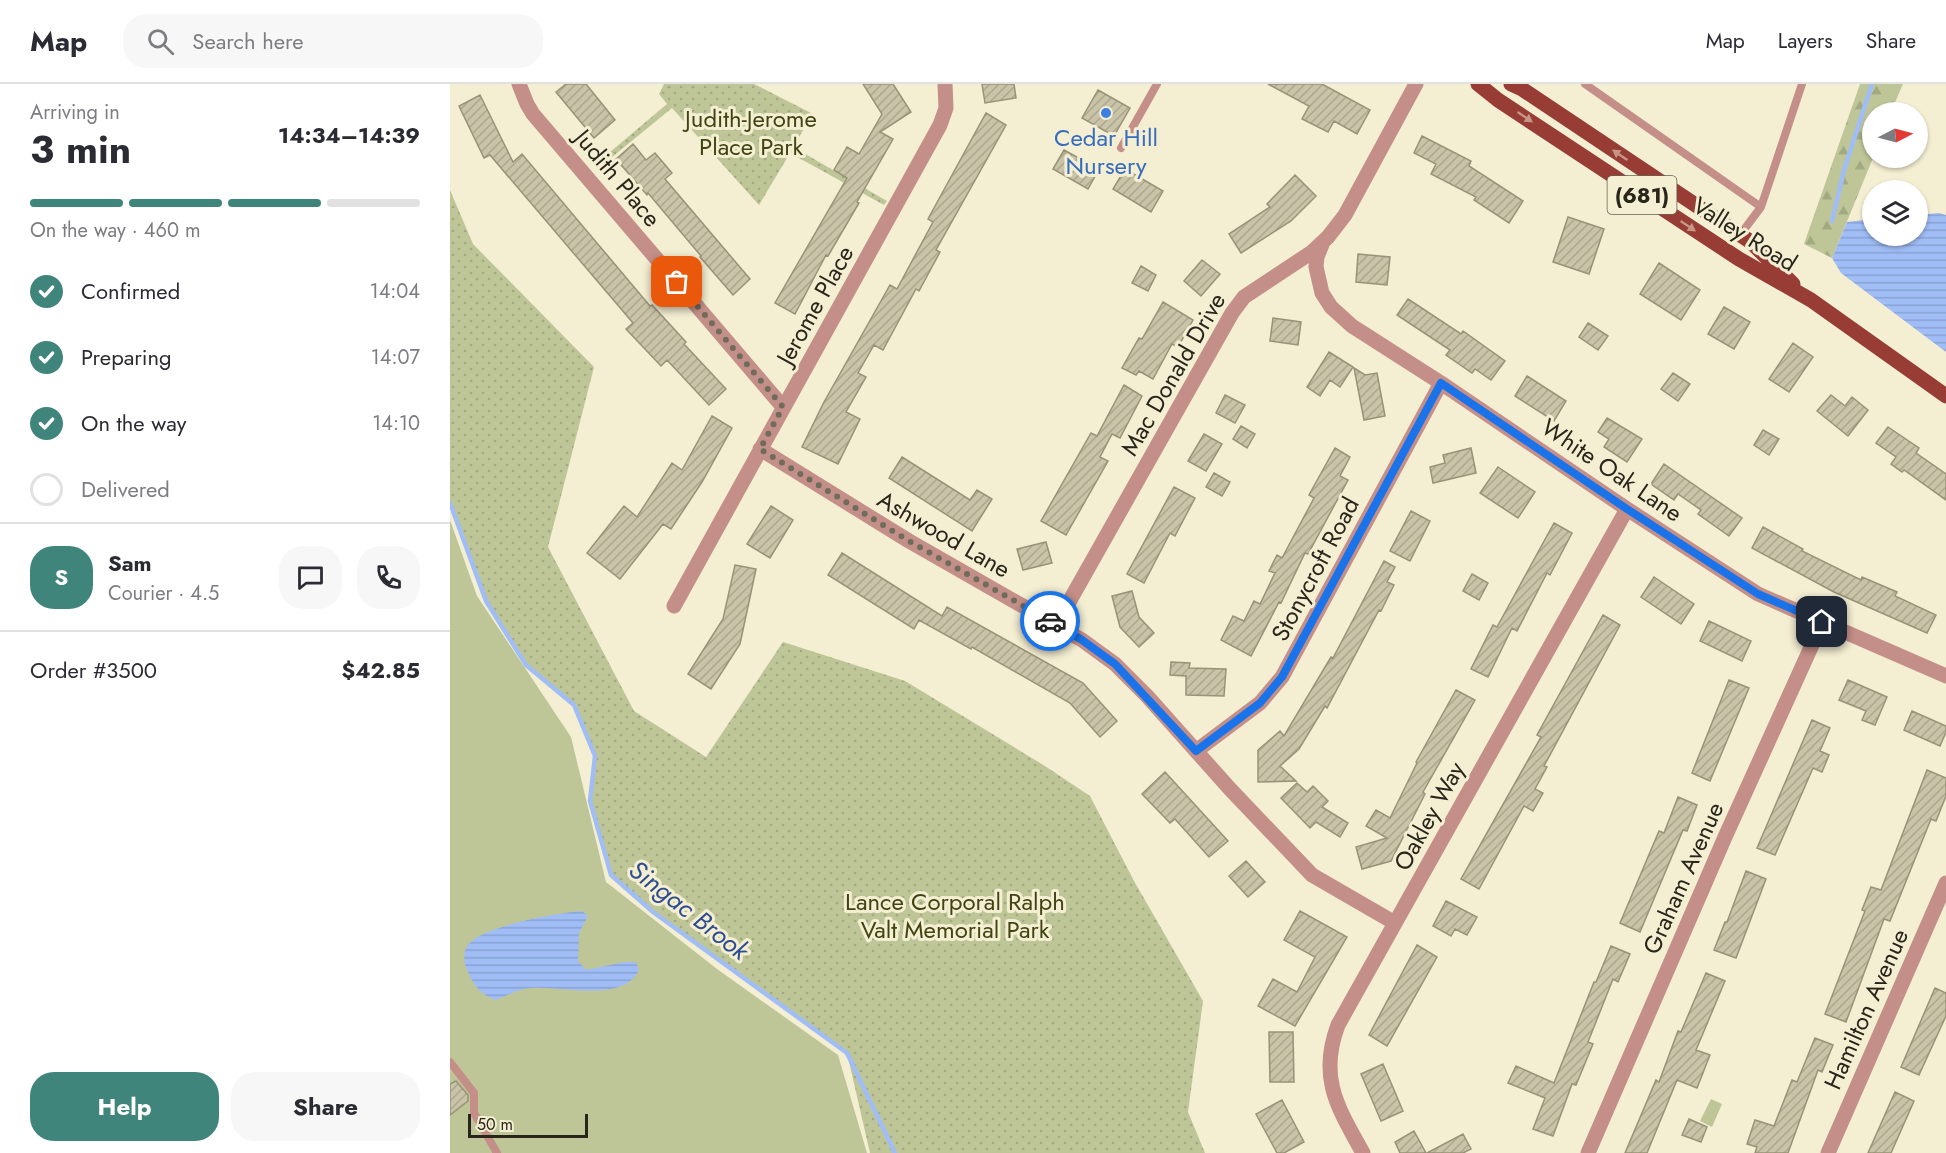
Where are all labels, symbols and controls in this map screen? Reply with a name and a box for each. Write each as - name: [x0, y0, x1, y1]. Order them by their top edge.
- search box: [123, 14, 543, 68]
- text: Map: [30, 21, 87, 62]
- icon: search: [144, 25, 177, 58]
- text: Search here: [192, 25, 304, 57]
- text: Map: [1706, 26, 1745, 56]
- text: Layers: [1778, 26, 1833, 56]
- text: Share: [1866, 26, 1916, 56]
- text: Arriving in: [30, 98, 120, 127]
- park label: Judith-Jerome Place Park: [682, 101, 817, 164]
- north arrow: [1862, 102, 1928, 168]
- map controls: [1862, 102, 1928, 246]
- marker: Cedar Hill Nursery: [1099, 106, 1113, 120]
- one-way arrow: [1517, 112, 1534, 123]
- text: 14:34–14:39: [278, 119, 420, 151]
- street label: Judith Place: [565, 119, 669, 234]
- place label: Cedar Hill Nursery: [1054, 120, 1158, 183]
- text: 3 min: [30, 121, 131, 178]
- one-way arrow: [1612, 149, 1628, 160]
- road number: (681): [1608, 176, 1676, 214]
- button: layers: [1862, 180, 1928, 246]
- street label: Valley Road: [1686, 188, 1804, 280]
- text: On the way · 460 m: [30, 216, 201, 245]
- one-way arrow: [1680, 220, 1696, 231]
- street label: Jerome Place: [766, 239, 862, 374]
- pin: [651, 256, 702, 307]
- icon: bag: [660, 265, 693, 298]
- icon: check: [30, 275, 63, 308]
- text: Confirmed: [81, 275, 180, 307]
- text: 14:04: [370, 277, 420, 306]
- street label: Mac Donald Drive: [1112, 286, 1234, 462]
- icon: check: [30, 341, 63, 374]
- text: Preparing: [81, 341, 172, 373]
- text: 14:07: [371, 343, 420, 372]
- icon: check: [30, 407, 63, 440]
- text: On the way: [81, 407, 186, 439]
- text: 14:10: [372, 409, 420, 438]
- street label: White Oak Lane: [1534, 410, 1690, 530]
- text: Delivered: [81, 473, 170, 505]
- street label: Ashwood Lane: [871, 482, 1017, 586]
- street label: Stonycroft Road: [1262, 491, 1368, 647]
- button: chat: [279, 546, 342, 609]
- button: phone: [357, 546, 420, 609]
- text: Sam: [108, 547, 152, 579]
- text: S: [55, 561, 68, 593]
- text: Courier · 4.5: [108, 579, 219, 608]
- courier: [1020, 591, 1080, 651]
- pin: [1796, 596, 1847, 647]
- icon: car: [1034, 605, 1067, 638]
- icon: home: [1805, 605, 1838, 638]
- text: Order #3500: [30, 654, 157, 686]
- text: $42.85: [341, 654, 420, 686]
- street label: Oakley Way: [1385, 755, 1474, 877]
- street label: Graham Avenue: [1634, 796, 1732, 960]
- water label: Singac Brook: [621, 851, 759, 970]
- park label: Lance Corporal Ralph Valt Memorial Park: [845, 884, 1065, 947]
- street label: Hamilton Avenue: [1815, 923, 1917, 1095]
- button: Help: [30, 1072, 219, 1141]
- button: Share: [231, 1072, 420, 1141]
- scale bar: [468, 1111, 588, 1138]
- text: 50 m: [477, 1113, 513, 1136]

